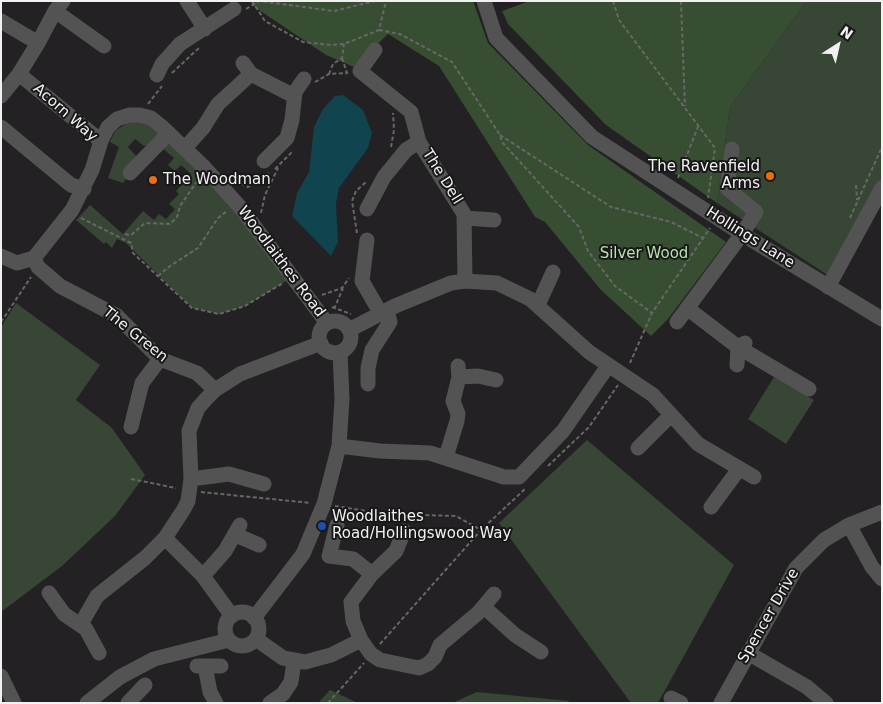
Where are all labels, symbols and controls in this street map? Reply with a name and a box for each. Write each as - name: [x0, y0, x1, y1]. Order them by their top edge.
- north arrow: [813, 20, 863, 70]
- text: N: [837, 23, 856, 43]
- street label: Acorn Way: [29, 80, 101, 146]
- street label: The Dell: [418, 146, 466, 208]
- place label: The Ravenfield Arms: [648, 158, 760, 193]
- marker: The Ravenfield Arms: [764, 170, 776, 182]
- place label: The Woodman: [163, 171, 271, 189]
- marker: The Woodman: [147, 174, 159, 186]
- street label: Woodlaithes Road: [233, 203, 329, 321]
- street label: Hollings Lane: [702, 204, 798, 272]
- park label: Silver Wood: [600, 245, 688, 263]
- street label: The Green: [99, 303, 171, 367]
- place label: Woodlaithes Road/Hollingswood Way: [332, 508, 511, 543]
- marker: Woodlaithes Road/Hollingswood Way: [316, 520, 328, 532]
- street label: Spencer Drive: [735, 566, 803, 666]

